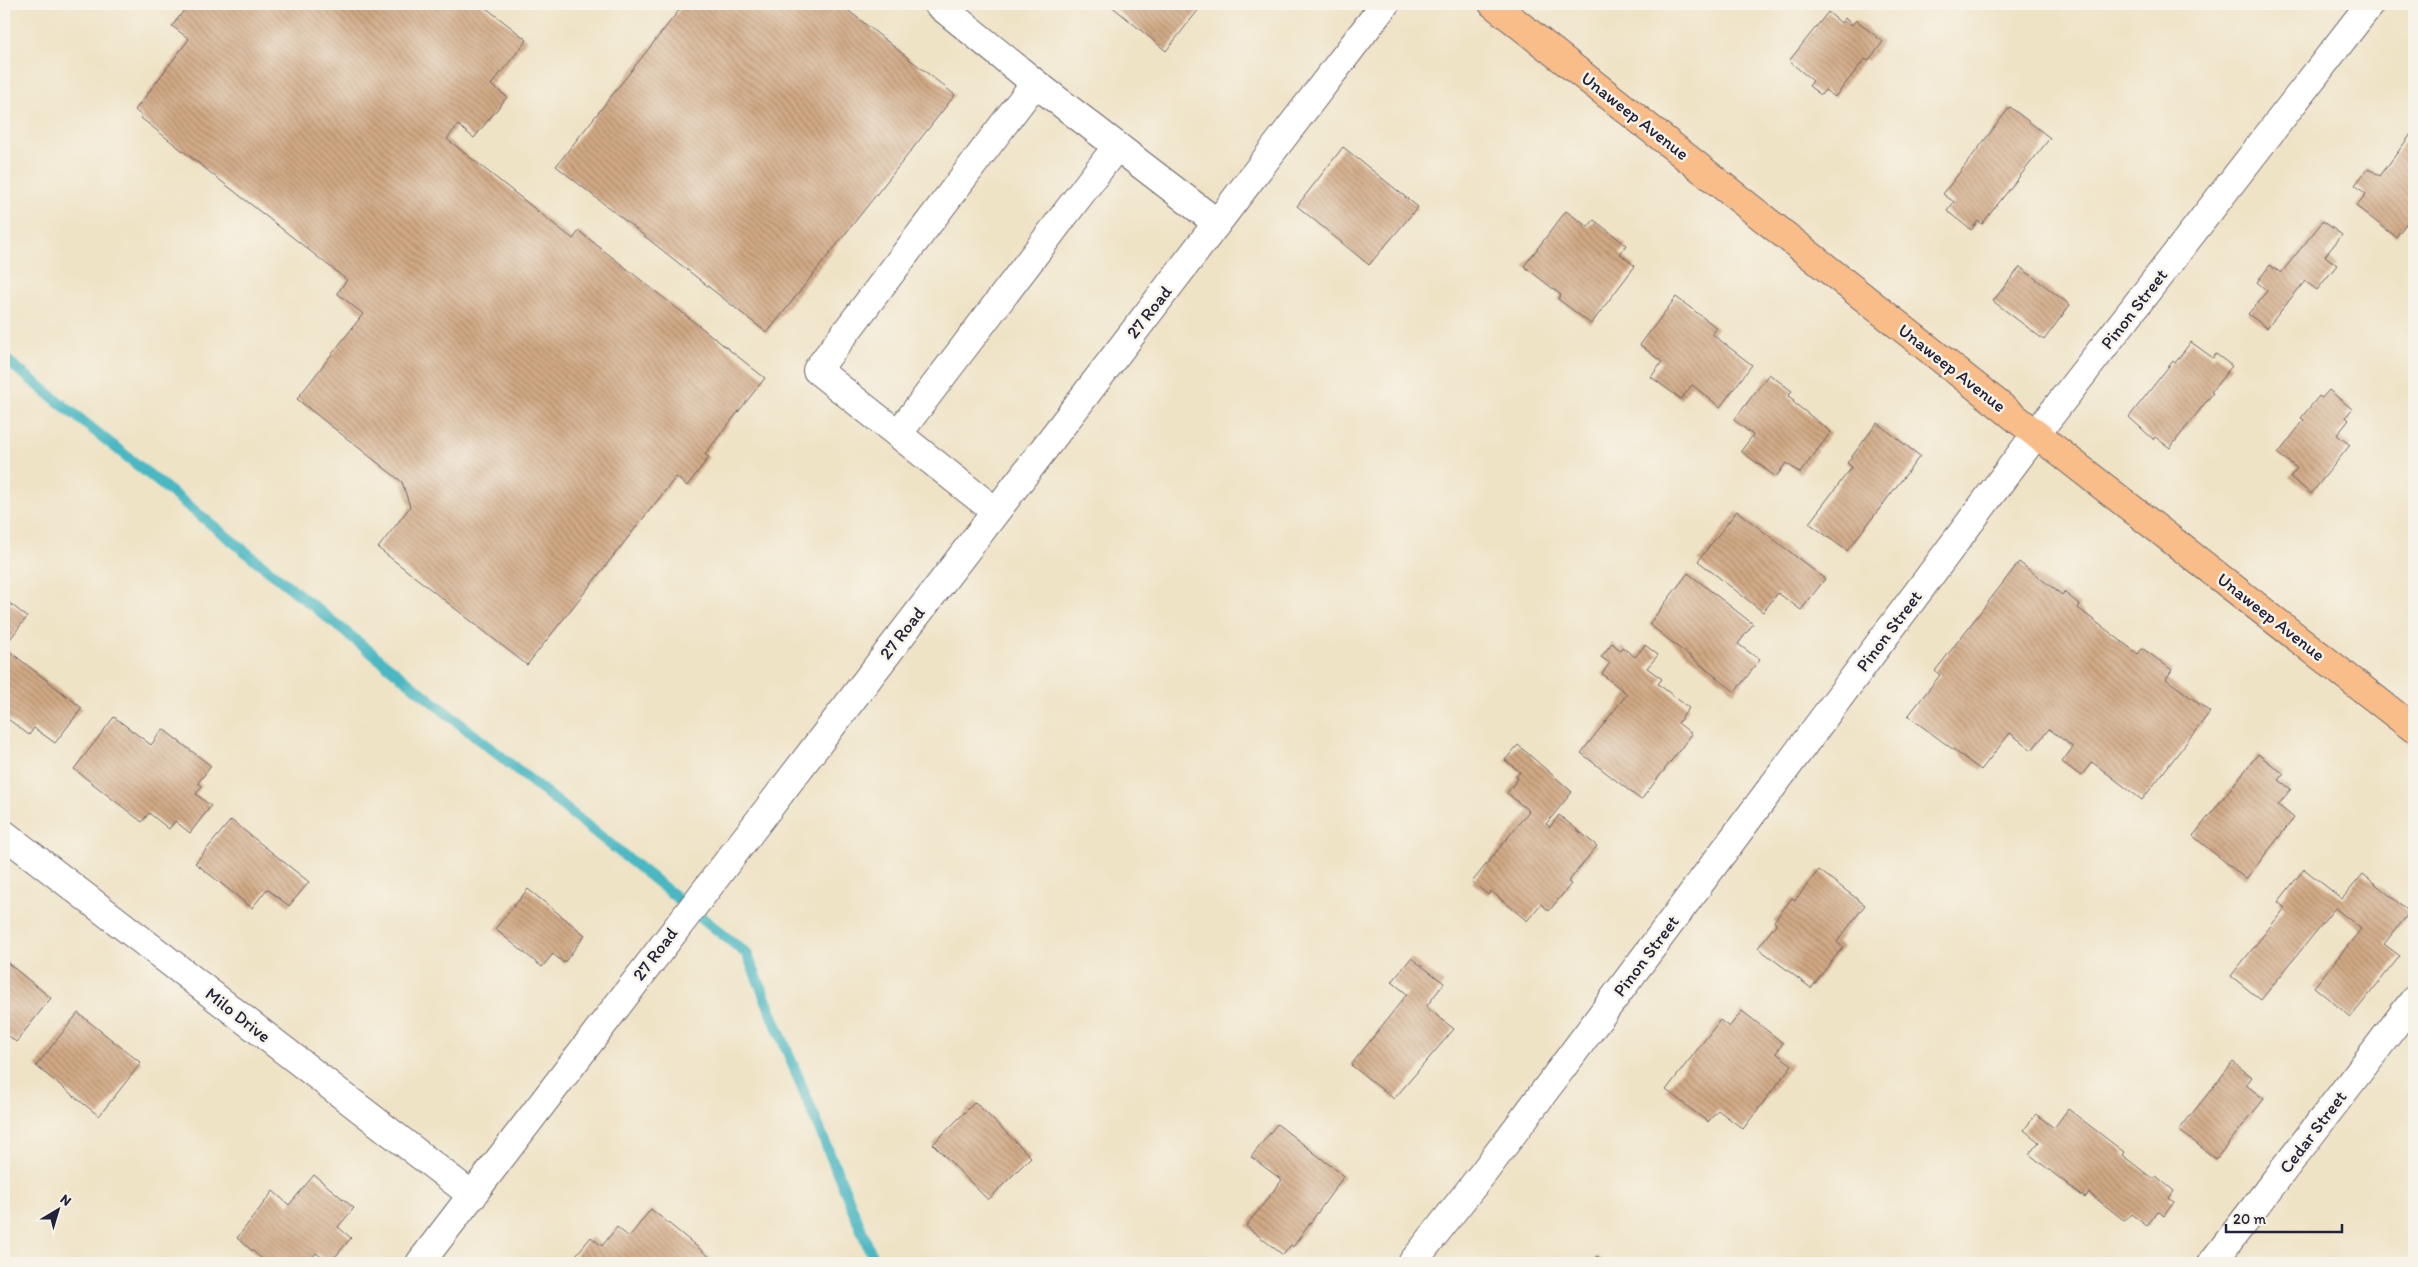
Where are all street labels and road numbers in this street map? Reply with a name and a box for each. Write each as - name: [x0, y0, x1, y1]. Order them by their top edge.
- street label: Unaweep Avenue: [1577, 67, 1693, 165]
- street label: Pinon Street: [2096, 264, 2172, 354]
- street label: 27 Road: [1121, 281, 1177, 343]
- street label: Unaweep Avenue: [1894, 319, 2010, 417]
- street label: Unaweep Avenue: [2213, 568, 2329, 666]
- street label: Pinon Street: [1851, 586, 1927, 676]
- street label: 27 Road: [874, 602, 930, 664]
- street label: Pinon Street: [1608, 911, 1684, 1001]
- street label: 27 Road: [628, 923, 682, 985]
- street label: Milo Drive: [201, 983, 275, 1047]
- street label: Cedar Street: [2275, 1086, 2351, 1178]

